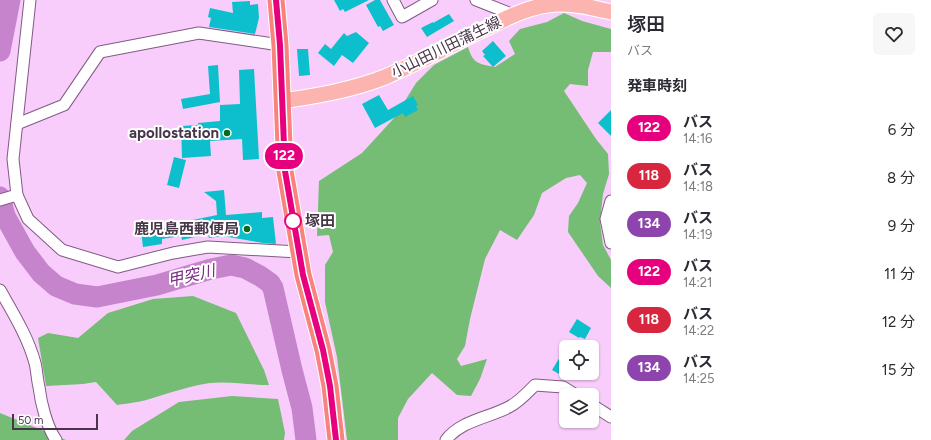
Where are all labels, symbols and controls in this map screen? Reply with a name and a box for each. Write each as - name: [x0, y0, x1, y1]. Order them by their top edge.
- street label: 小山田川田蒲生線: [388, 13, 504, 81]
- text: 塚田: [627, 13, 665, 36]
- button: heart: [873, 13, 915, 55]
- text: バス: [627, 43, 653, 58]
- text: 発車時刻: [627, 77, 687, 95]
- text: バス: [683, 113, 713, 131]
- text: 122: [638, 119, 660, 136]
- text: 6 分: [888, 121, 915, 139]
- place label: apollostation: [129, 124, 219, 142]
- marker: apollostation: [222, 128, 232, 138]
- text: 14:16: [683, 131, 712, 146]
- line badge: 122: [261, 143, 307, 169]
- text: 122: [273, 147, 295, 164]
- text: バス: [683, 161, 713, 179]
- text: 118: [639, 167, 659, 184]
- text: 8 分: [887, 169, 915, 187]
- text: 14:18: [683, 179, 713, 194]
- text: バス: [683, 209, 713, 227]
- marker: 塚田: [284, 212, 302, 230]
- place label: 塚田: [305, 212, 335, 230]
- text: 134: [638, 215, 660, 232]
- text: 9 分: [888, 217, 915, 235]
- place label: 鹿児島西郵便局: [134, 220, 239, 238]
- marker: 鹿児島西郵便局: [242, 224, 252, 234]
- text: 14:19: [683, 227, 712, 242]
- text: バス: [683, 257, 713, 275]
- water label: 甲突川: [166, 260, 219, 290]
- text: 122: [638, 263, 660, 280]
- text: 11 分: [884, 265, 915, 283]
- text: 14:21: [683, 275, 712, 290]
- text: バス: [683, 305, 713, 323]
- text: 118: [639, 311, 659, 328]
- text: 12 分: [882, 313, 915, 331]
- text: 14:22: [683, 323, 714, 338]
- map controls: [559, 340, 599, 428]
- button: locate: [559, 340, 599, 380]
- text: バス: [683, 353, 713, 371]
- text: 134: [638, 359, 660, 376]
- text: 15 分: [881, 361, 915, 379]
- text: 14:25: [683, 371, 714, 386]
- button: layers: [559, 388, 599, 428]
- scale bar: [12, 412, 98, 431]
- text: 50 m: [18, 414, 43, 427]

